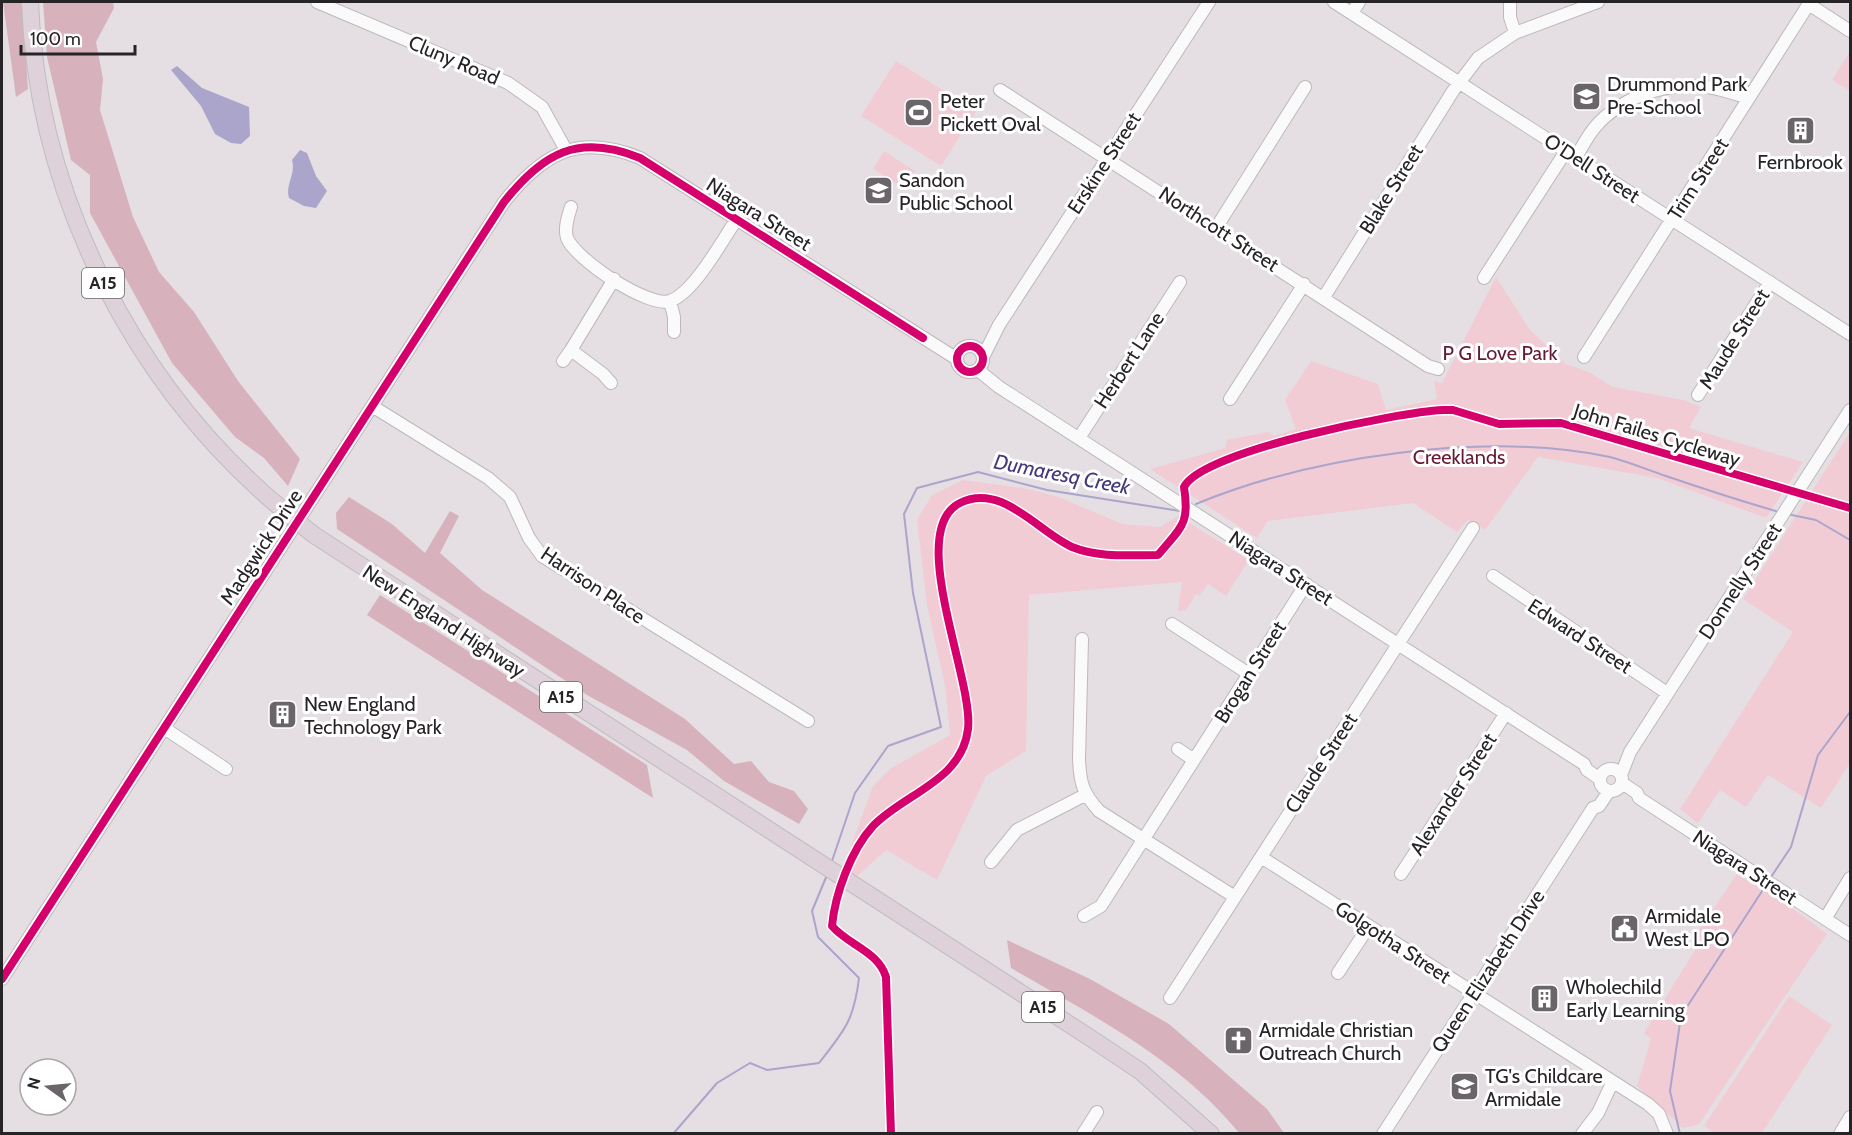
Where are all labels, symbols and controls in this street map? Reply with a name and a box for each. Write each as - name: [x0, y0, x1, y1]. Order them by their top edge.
- scale bar: [21, 18, 135, 56]
- text: 100 m: [30, 28, 81, 50]
- street label: Cluny Road: [405, 30, 503, 90]
- place label: Drummond Park Pre-School: [1607, 72, 1747, 119]
- school or university icon: Drummond Park Pre-School: [1570, 80, 1602, 112]
- place label: Peter Pickett Oval: [940, 89, 1041, 136]
- sports icon: Peter Pickett Oval: [903, 97, 935, 129]
- street label: Erskine Street: [1062, 108, 1146, 218]
- building icon: Fernbrook: [1784, 115, 1816, 147]
- street label: O'Dell Street: [1540, 128, 1644, 208]
- street label: Trim Street: [1663, 133, 1734, 224]
- street label: Blake Street: [1354, 140, 1428, 238]
- place label: Fernbrook: [1757, 150, 1843, 174]
- place label: Sandon Public School: [899, 168, 1013, 215]
- street label: Niagara Street: [702, 172, 816, 256]
- school or university icon: Sandon Public School: [862, 175, 894, 207]
- street label: Northcott Street: [1155, 181, 1284, 277]
- road number: A15: [82, 268, 124, 298]
- street label: Maude Street: [1694, 284, 1774, 393]
- street label: Herbert Lane: [1089, 307, 1169, 413]
- park label: P G Love Park: [1443, 341, 1558, 365]
- street label: John Failes Cycleway: [1570, 398, 1743, 472]
- park label: Creeklands: [1413, 445, 1505, 469]
- water label: Dumaresq Creek: [992, 449, 1133, 500]
- street label: Madgwick Drive: [215, 485, 307, 609]
- street label: Donnelly Street: [1694, 518, 1787, 643]
- street label: Niagara Street: [1225, 526, 1338, 611]
- street label: Harrison Place: [536, 541, 650, 629]
- street label: New England Highway: [358, 560, 530, 682]
- street label: Edward Street: [1524, 594, 1637, 679]
- street label: Brogan Street: [1209, 616, 1291, 727]
- road number: A15: [540, 682, 582, 712]
- place label: New England Technology Park: [304, 692, 442, 739]
- building icon: New England Technology Park: [267, 699, 299, 731]
- street label: Claude Street: [1280, 708, 1362, 817]
- street label: Alexander Street: [1405, 728, 1502, 860]
- street label: Niagara Street: [1689, 825, 1802, 910]
- street label: Queen Elizabeth Drive: [1426, 885, 1550, 1057]
- street label: Golgotha Street: [1331, 896, 1456, 988]
- place label: Armidale West LPO: [1645, 904, 1730, 951]
- public building icon: Armidale West LPO: [1608, 912, 1640, 944]
- place label: Wholechild Early Learning: [1566, 975, 1686, 1022]
- building icon: Wholechild Early Learning: [1529, 982, 1561, 1014]
- road number: A15: [1022, 992, 1064, 1022]
- place label: Armidale Christian Outreach Church: [1259, 1018, 1413, 1065]
- church icon: Armidale Christian Outreach Church: [1222, 1025, 1254, 1057]
- north arrow: [18, 1057, 78, 1117]
- place label: TG's Childcare Armidale: [1485, 1064, 1603, 1111]
- school or university icon: TG's Childcare Armidale: [1448, 1071, 1480, 1103]
- text: N: [23, 1075, 45, 1091]

